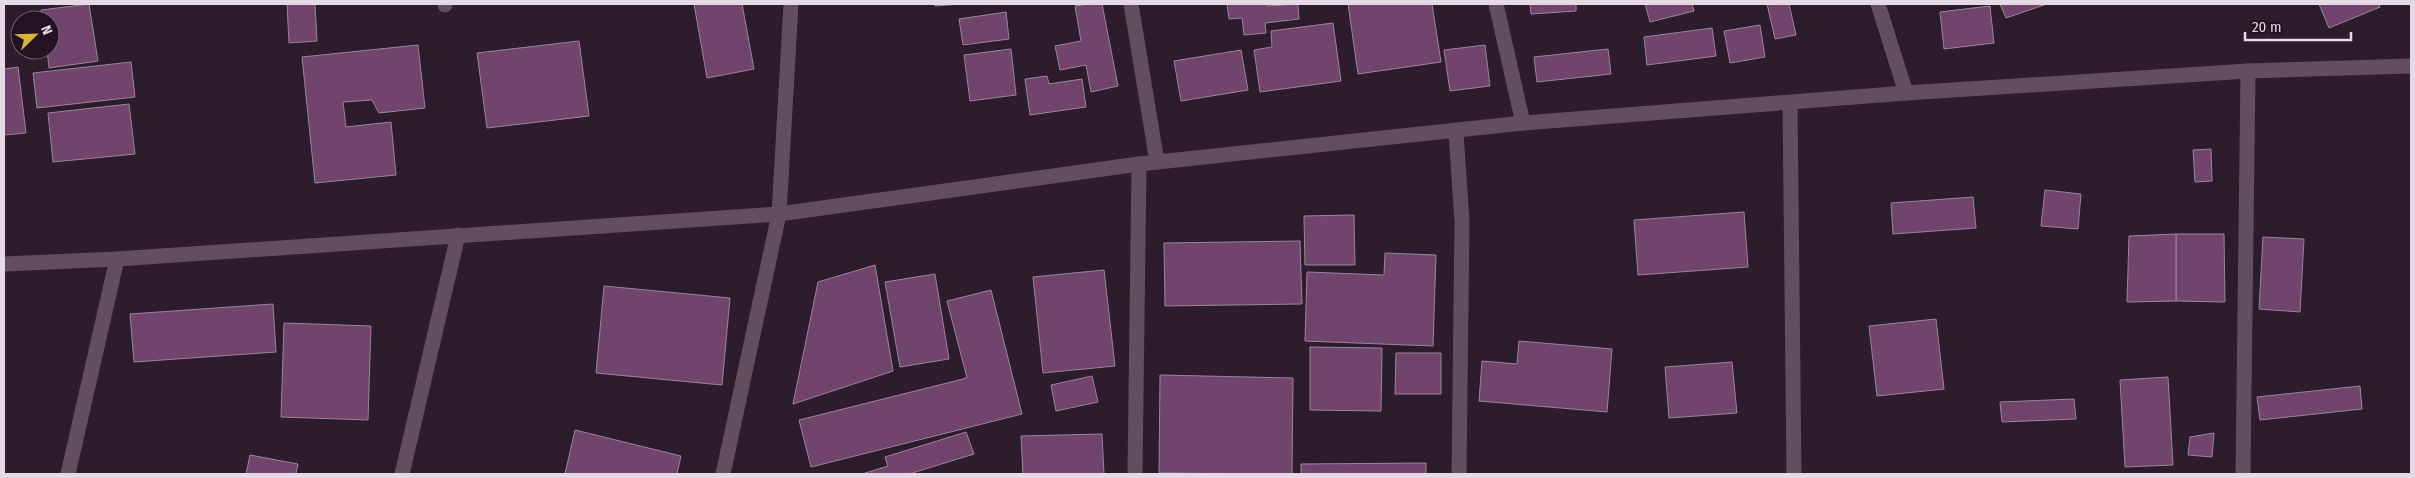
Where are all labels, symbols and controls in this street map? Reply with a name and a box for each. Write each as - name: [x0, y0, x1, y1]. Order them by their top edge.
- north arrow: [10, 10, 60, 60]
- scale bar: [2245, 10, 2351, 42]
- text: 20 m: [2252, 18, 2282, 36]
- text: N: [37, 23, 56, 37]

